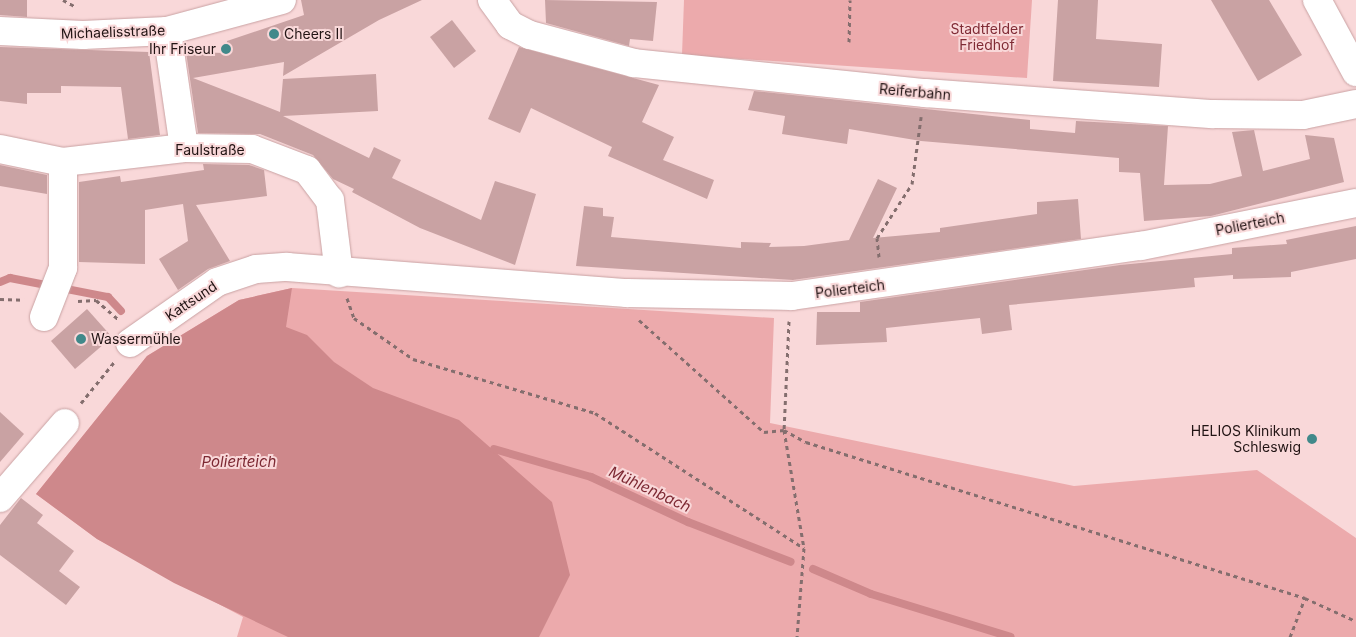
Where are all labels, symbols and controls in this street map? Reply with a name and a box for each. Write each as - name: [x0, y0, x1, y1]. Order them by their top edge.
- park label: Stadtfelder Friedhof: [951, 21, 1023, 54]
- street label: Michaelisstraße: [61, 22, 165, 42]
- place label: Cheers II: [284, 26, 343, 42]
- marker: Cheers II: [268, 28, 280, 40]
- place label: Ihr Friseur: [149, 41, 216, 57]
- marker: Ihr Friseur: [220, 43, 232, 55]
- street label: Reiferbahn: [878, 80, 952, 104]
- street label: Faulstraße: [175, 142, 245, 158]
- street label: Polierteich: [1214, 209, 1286, 239]
- street label: Polierteich: [814, 276, 886, 302]
- street label: Kattsund: [162, 278, 220, 324]
- place label: Wassermühle: [91, 331, 181, 347]
- marker: Wassermühle: [75, 333, 87, 345]
- place label: HELIOS Klinikum Schleswig: [1191, 423, 1301, 456]
- marker: HELIOS Klinikum Schleswig: [1305, 432, 1319, 446]
- water label: Polierteich: [202, 453, 276, 471]
- water label: Mühlenbach: [606, 462, 694, 516]

